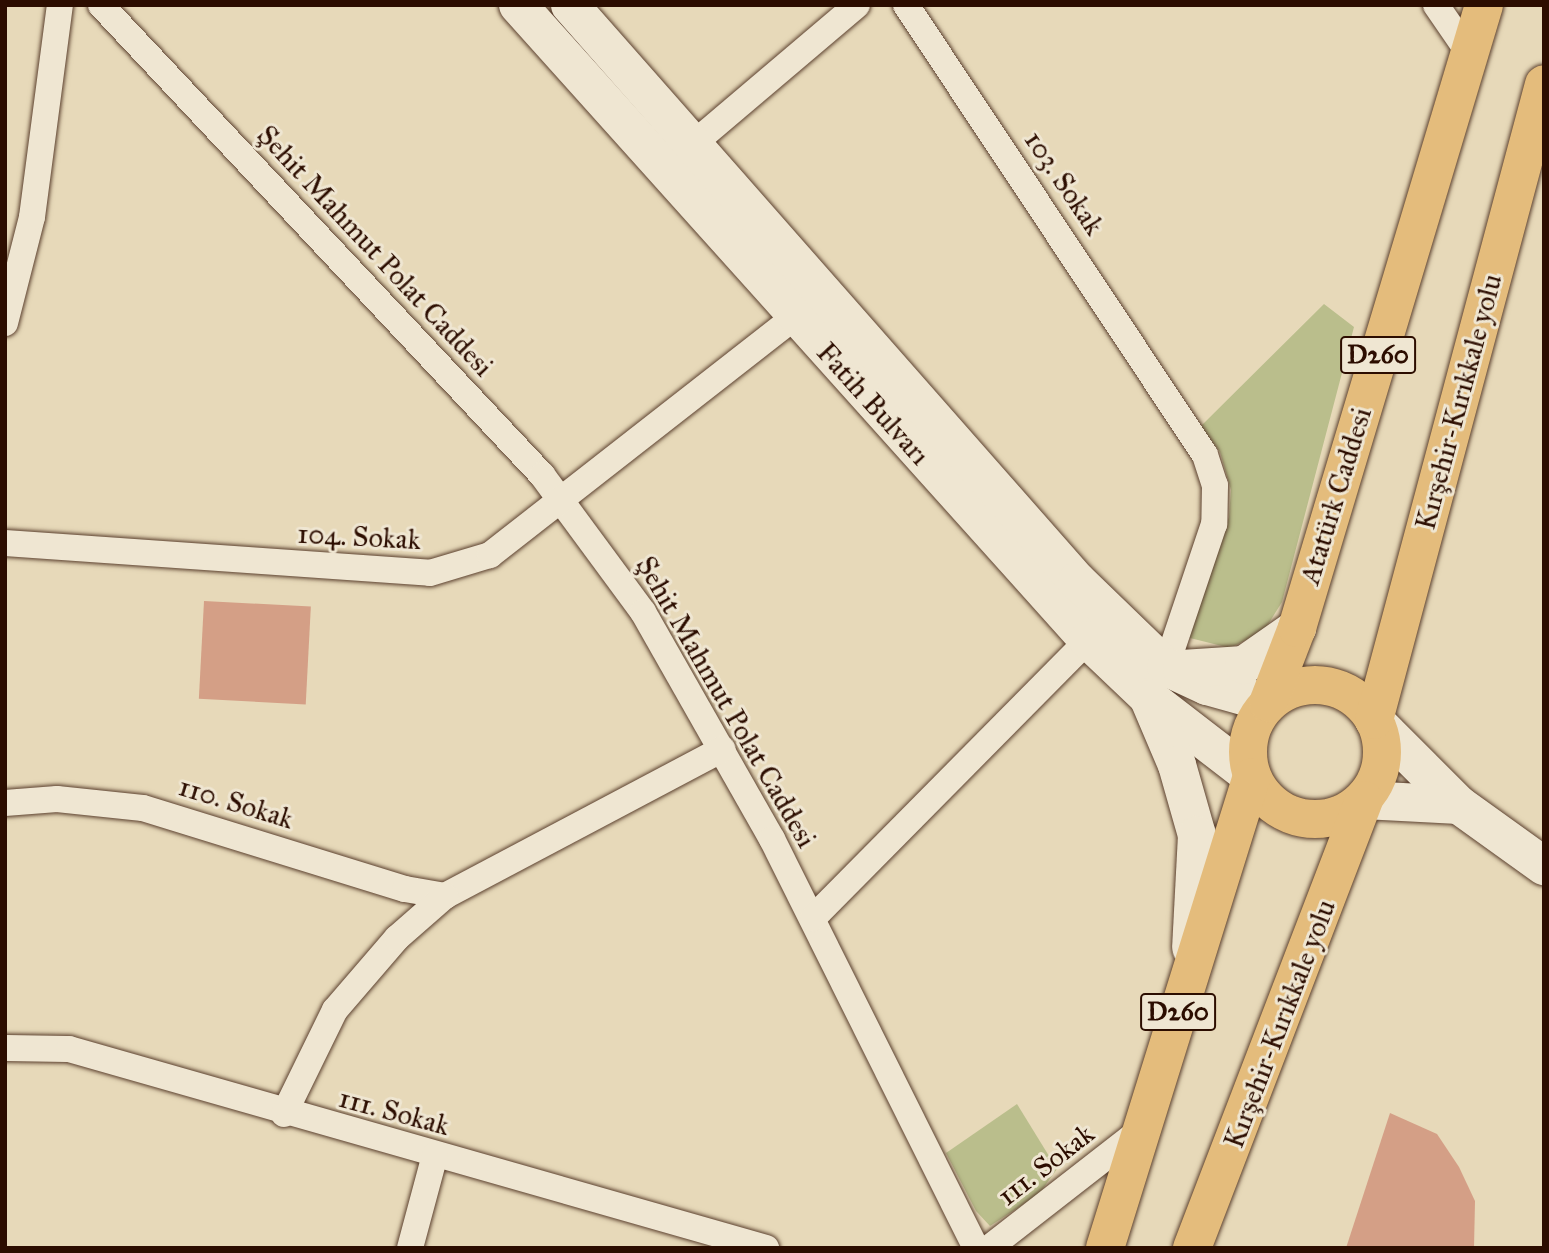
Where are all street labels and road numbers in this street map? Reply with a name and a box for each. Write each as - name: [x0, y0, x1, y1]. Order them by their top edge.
- street label: Şehit Mahmut Polat Caddesi: [250, 119, 500, 383]
- street label: 103. Sokak: [1017, 125, 1111, 241]
- street label: Kırşehir-Kırıkkale yolu: [1409, 270, 1509, 534]
- road number: D260: [1340, 332, 1416, 378]
- street label: Fatih Bulvarı: [809, 336, 937, 472]
- street label: Atatürk Caddesi: [1293, 404, 1379, 588]
- street label: 104. Sokak: [296, 517, 422, 557]
- street label: Şehit Mahmut Polat Caddesi: [629, 550, 823, 854]
- street label: 110. Sokak: [175, 770, 297, 836]
- street label: Kırşehir-Kırıkkale yolu: [1217, 895, 1343, 1153]
- road number: D260: [1140, 990, 1216, 1035]
- street label: 111. Sokak: [335, 1081, 453, 1143]
- street label: 111. Sokak: [991, 1117, 1101, 1213]

